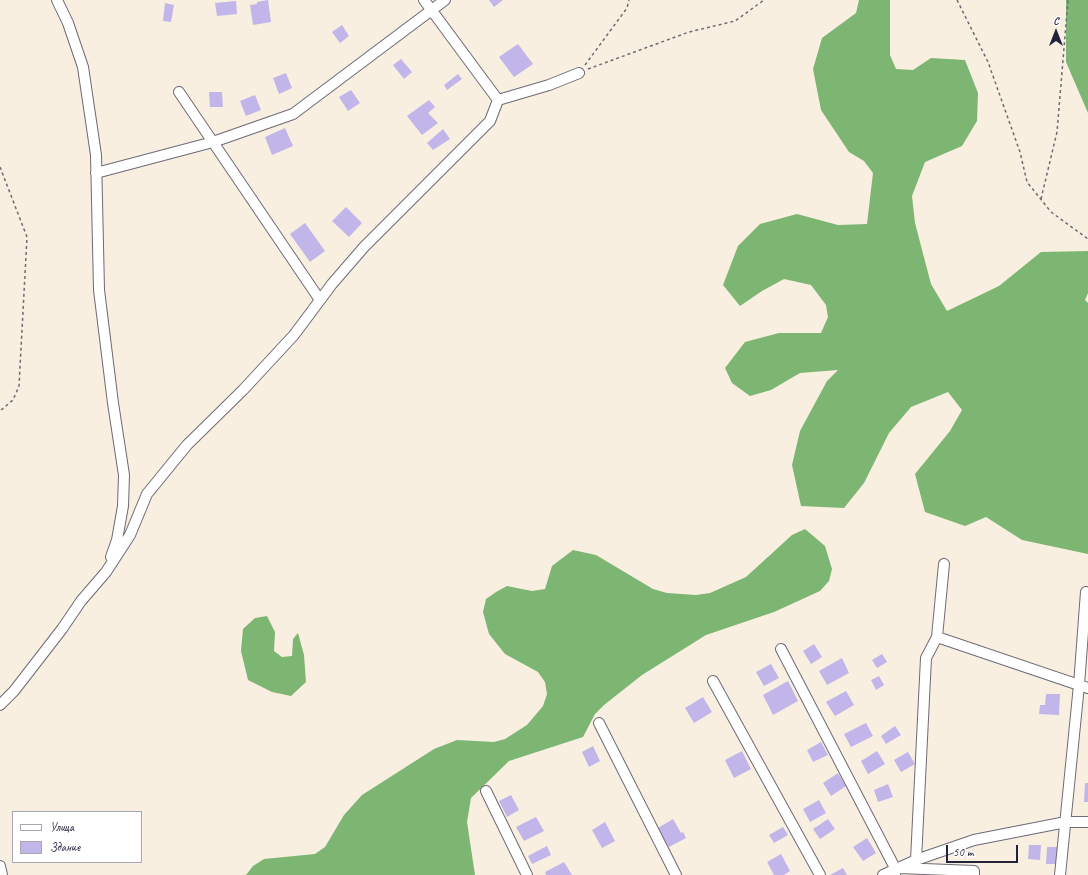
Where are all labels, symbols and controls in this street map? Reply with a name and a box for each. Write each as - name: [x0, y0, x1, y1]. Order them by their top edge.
- north arrow: [1036, 12, 1076, 52]
- text: С: [1053, 13, 1059, 27]
- legend: [12, 811, 142, 863]
- text: Улица: [50, 819, 74, 835]
- scale bar: [948, 837, 1020, 863]
- text: Здание: [50, 839, 80, 855]
- text: 50 m: [953, 844, 973, 860]

